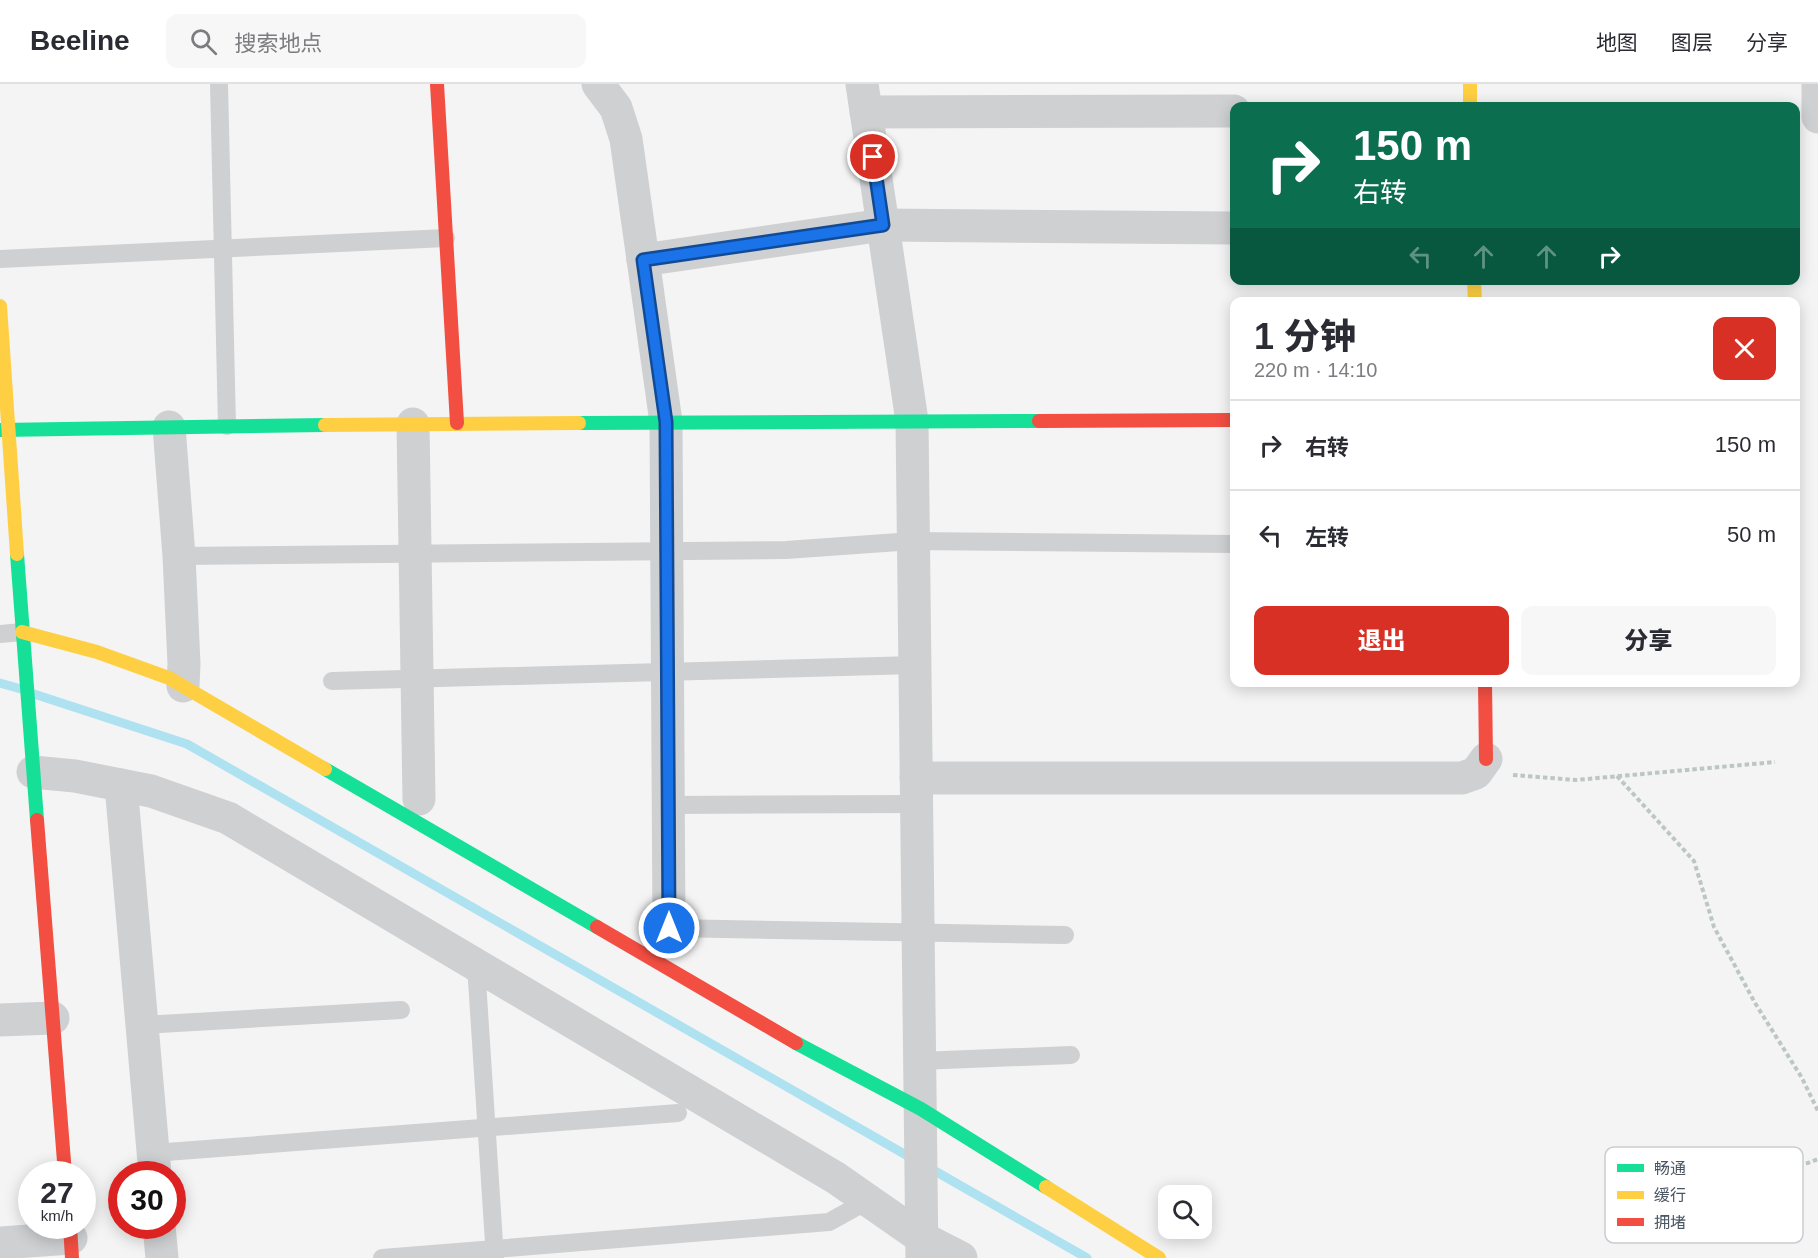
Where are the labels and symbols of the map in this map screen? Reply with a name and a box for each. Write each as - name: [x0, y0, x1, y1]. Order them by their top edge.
- pin: [847, 131, 898, 182]
- position arrow: [637, 896, 701, 960]
- legend: [1605, 1147, 1803, 1243]
- text: 畅通: [1654, 1160, 1686, 1177]
- speed limit sign: 30: [108, 1161, 186, 1239]
- text: 缓行: [1654, 1187, 1686, 1204]
- text: 拥堵: [1654, 1214, 1686, 1231]

